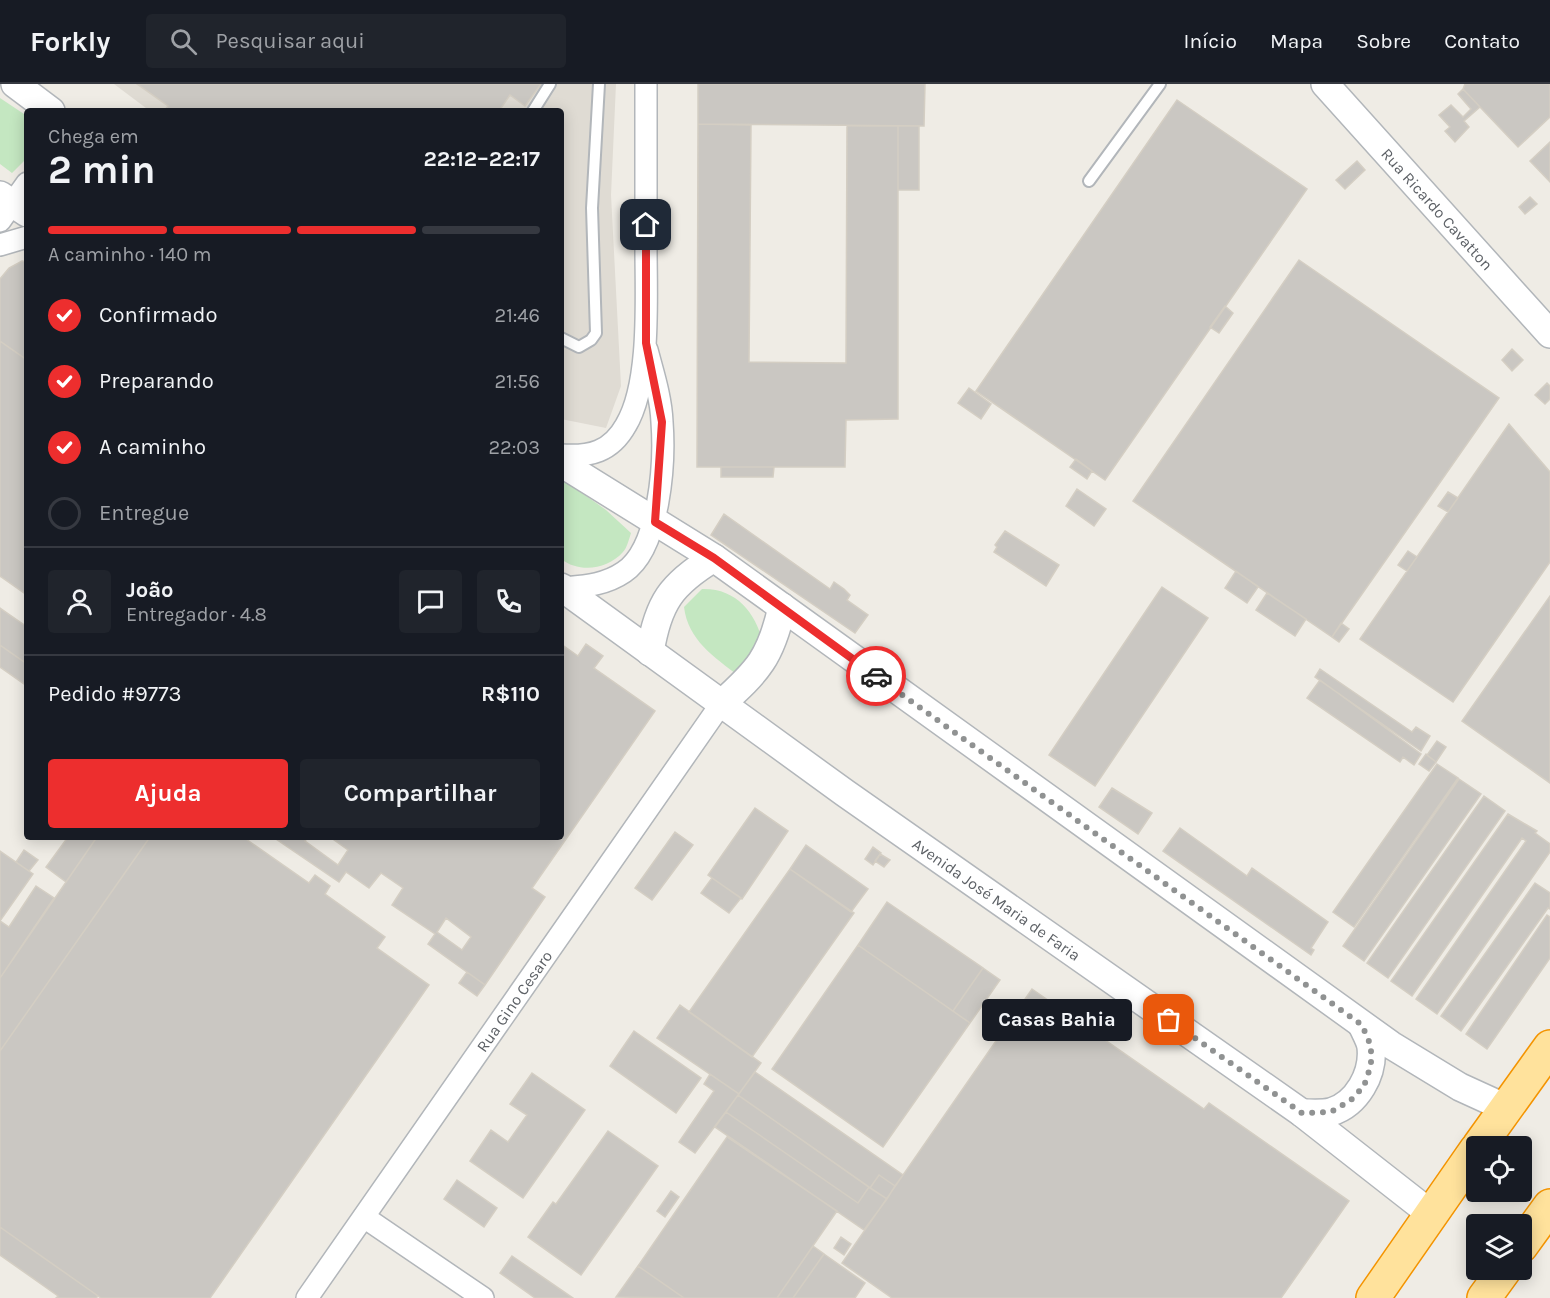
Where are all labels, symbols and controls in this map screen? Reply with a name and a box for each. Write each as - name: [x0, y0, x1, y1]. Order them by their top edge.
- search box: [146, 14, 566, 68]
- text: Forkly: [30, 25, 110, 58]
- icon: search: [167, 25, 200, 58]
- text: Pesquisar aqui: [215, 28, 365, 54]
- text: Início: [1184, 29, 1237, 53]
- text: Mapa: [1270, 29, 1323, 53]
- text: Sobre: [1356, 29, 1411, 53]
- text: Contato: [1444, 29, 1520, 53]
- text: Chega em: [48, 125, 139, 148]
- street label: Rua Ricardo Cavatton: [1378, 144, 1497, 274]
- text: 22:12–22:17: [423, 146, 540, 172]
- text: 2 min: [48, 147, 156, 193]
- pin: [620, 199, 671, 250]
- icon: home: [629, 208, 662, 241]
- text: A caminho · 140 m: [48, 243, 212, 266]
- icon: check: [48, 299, 81, 332]
- text: Confirmado: [99, 302, 218, 328]
- text: 21:46: [495, 304, 540, 327]
- icon: check: [48, 365, 81, 398]
- text: Preparando: [99, 368, 214, 394]
- text: 21:56: [494, 370, 540, 393]
- icon: check: [48, 431, 81, 464]
- text: A caminho: [99, 434, 206, 460]
- text: 22:03: [489, 436, 540, 459]
- text: Entregue: [99, 500, 189, 526]
- button: person: [48, 570, 111, 633]
- button: chat: [399, 570, 462, 633]
- button: phone: [477, 570, 540, 633]
- text: João: [126, 577, 174, 603]
- text: Entregador · 4.8: [126, 603, 267, 626]
- courier: [846, 646, 906, 706]
- icon: car: [860, 660, 893, 693]
- text: Pedido #9773: [48, 681, 182, 707]
- text: R$110: [481, 681, 540, 707]
- button: Ajuda: [48, 759, 288, 828]
- button: Compartilhar: [300, 759, 540, 828]
- street label: Avenida José Maria de Faria: [909, 834, 1084, 965]
- street label: Rua Gino Cesaro: [472, 947, 556, 1055]
- pin: [1143, 994, 1194, 1045]
- callout: Casas Bahia: [983, 999, 1133, 1041]
- icon: bag: [1152, 1003, 1185, 1036]
- text: Casas Bahia: [998, 1008, 1116, 1031]
- map controls: [1466, 1136, 1532, 1280]
- button: locate: [1466, 1136, 1532, 1202]
- button: layers: [1466, 1214, 1532, 1280]

